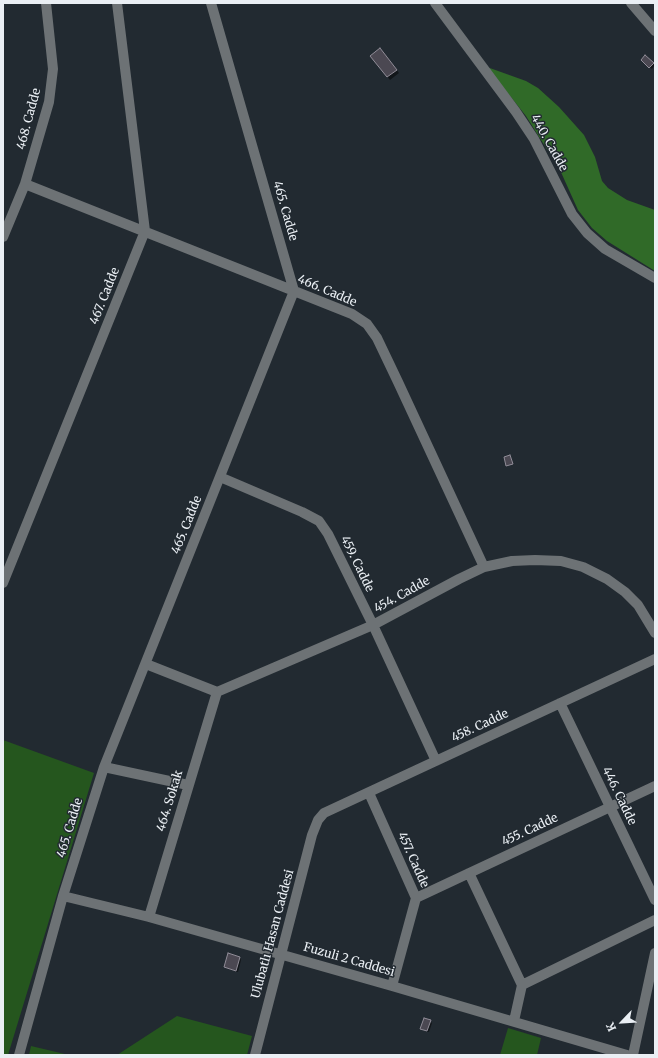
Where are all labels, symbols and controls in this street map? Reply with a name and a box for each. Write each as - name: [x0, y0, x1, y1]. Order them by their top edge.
- street label: 468. Cadde: [14, 87, 44, 151]
- street label: 440. Cadde: [527, 112, 571, 174]
- street label: 465. Cadde: [270, 179, 300, 243]
- street label: 467. Cadde: [87, 265, 123, 327]
- street label: 466. Cadde: [295, 272, 359, 310]
- street label: 465. Cadde: [169, 494, 205, 556]
- street label: 459. Cadde: [337, 534, 377, 594]
- street label: 454. Cadde: [372, 574, 432, 616]
- street label: 458. Cadde: [449, 707, 511, 745]
- street label: 446. Cadde: [599, 765, 639, 827]
- street label: 464. Sokak: [154, 769, 186, 833]
- street label: 465. Cadde: [54, 796, 86, 860]
- street label: 455. Cadde: [500, 811, 560, 849]
- street label: 457. Cadde: [394, 830, 432, 890]
- street label: Ulubatlı Hasan Caddesi: [249, 868, 297, 1000]
- street label: Fuzuli 2 Caddesi: [302, 940, 396, 980]
- north arrow: [602, 1002, 642, 1042]
- text: K: [603, 1020, 619, 1034]

